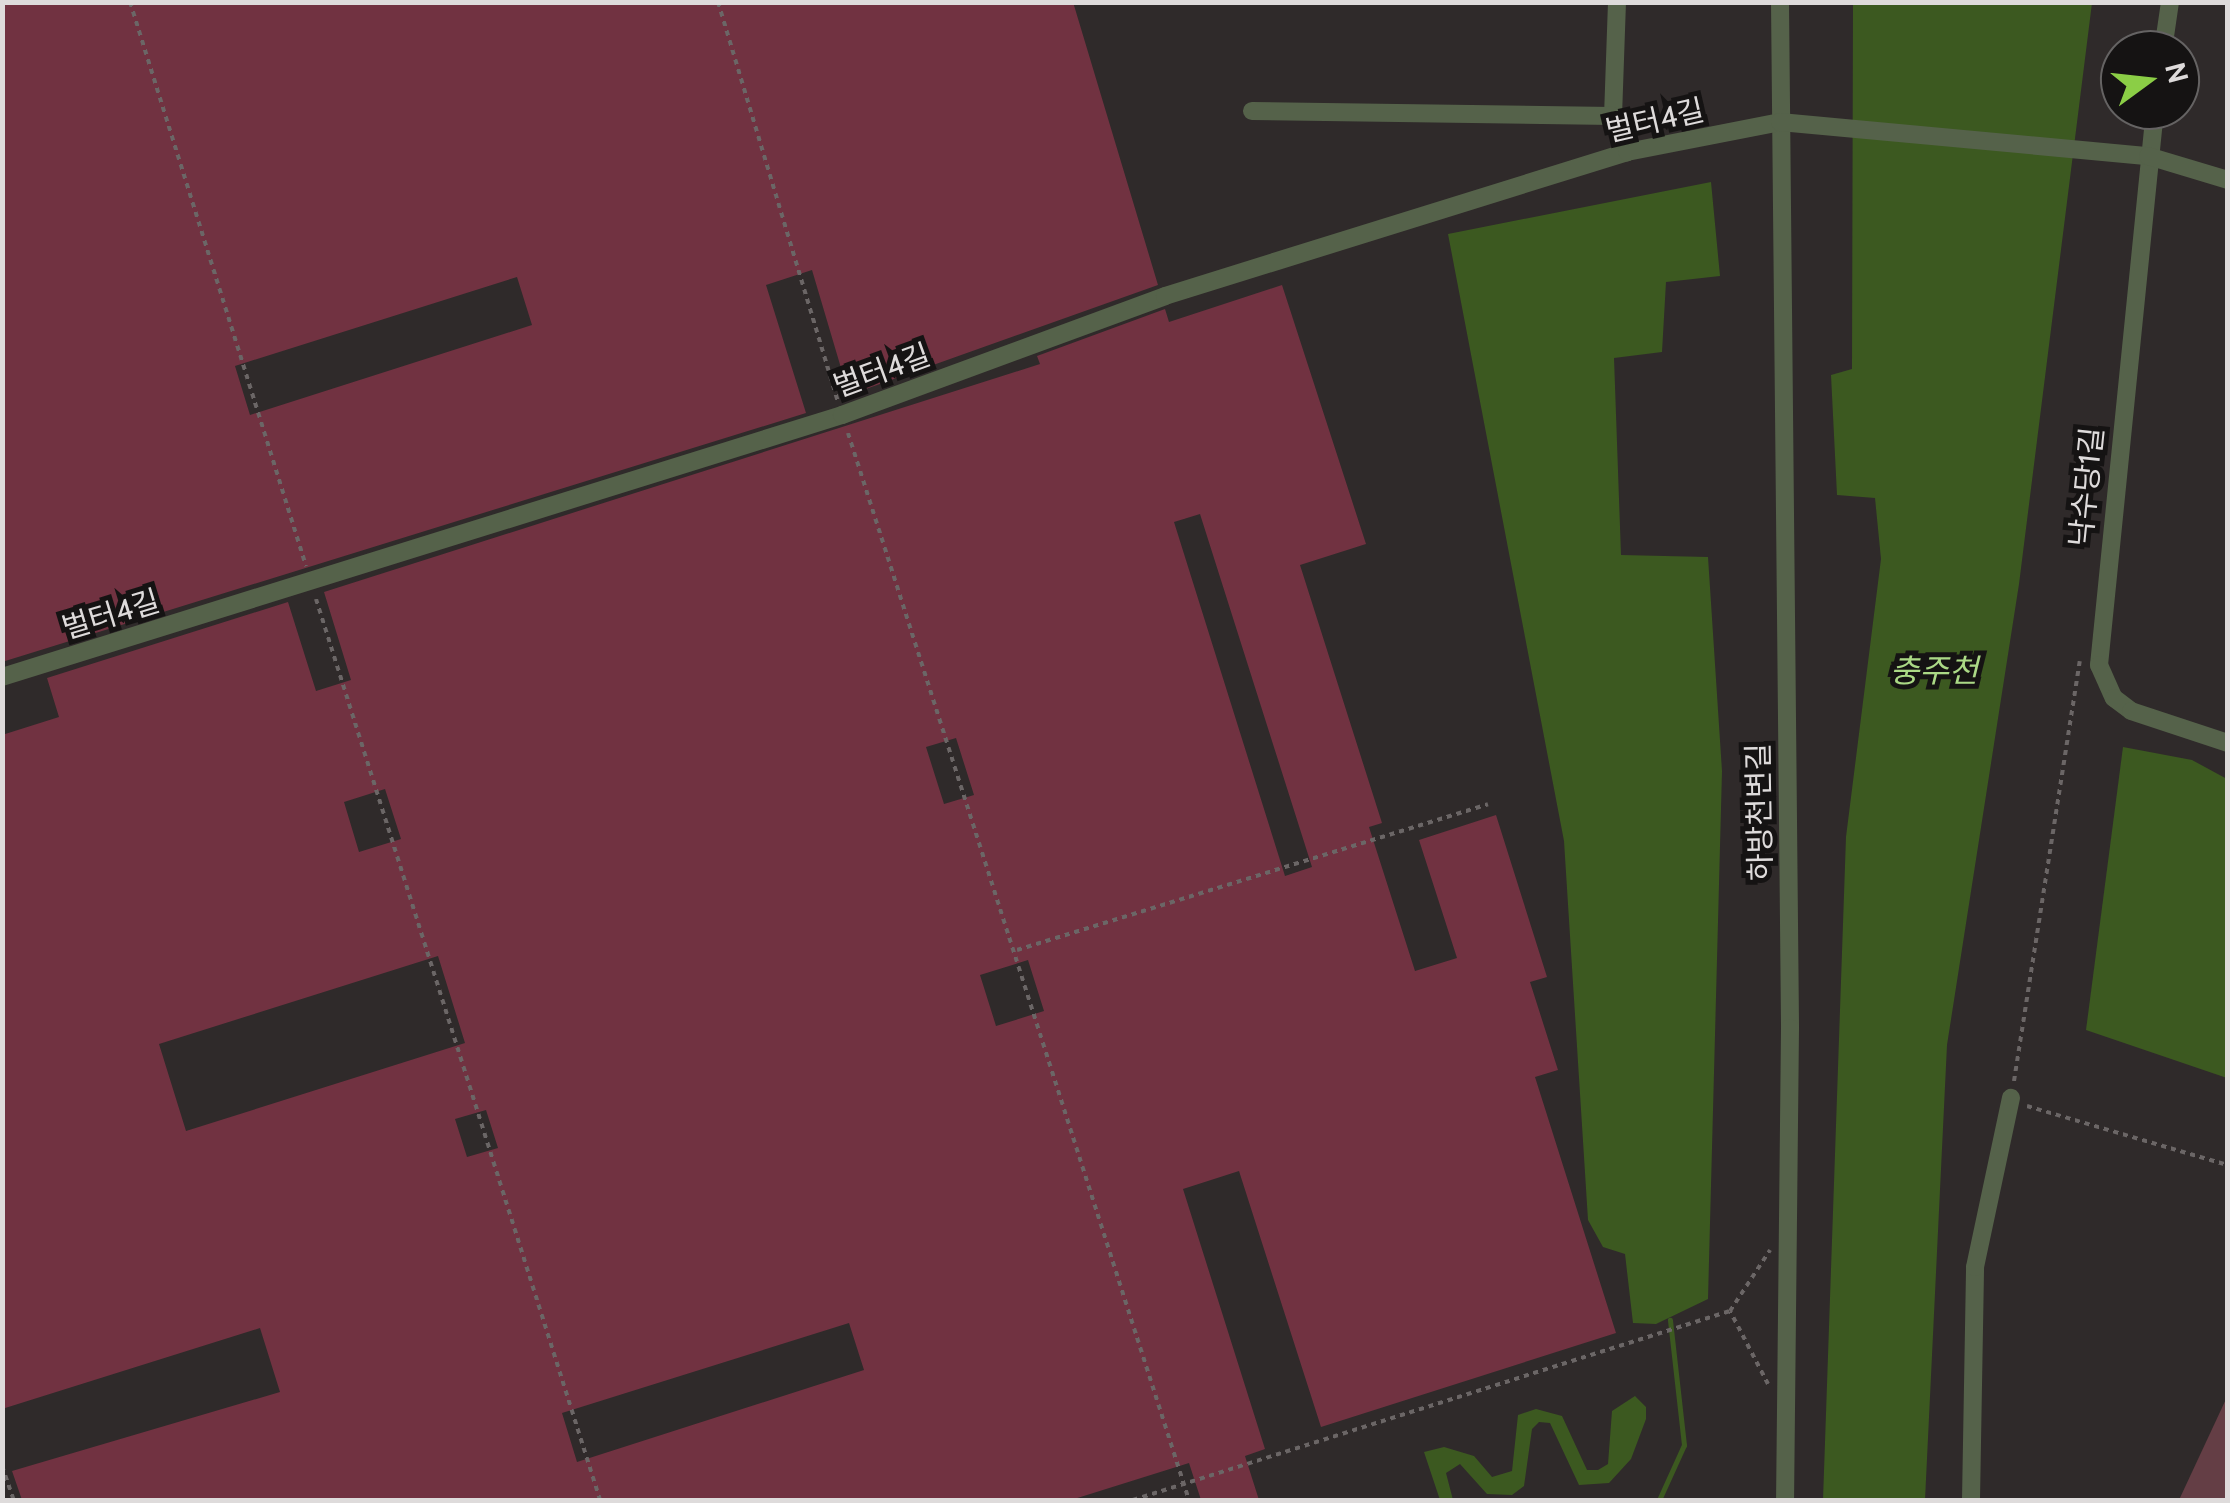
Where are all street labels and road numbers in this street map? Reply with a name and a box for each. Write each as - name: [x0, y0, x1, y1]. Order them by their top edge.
- street label: 벌터4길: [1602, 92, 1708, 150]
- street label: 벌터4길: [829, 337, 935, 405]
- street label: 낙수당1길: [2063, 425, 2111, 549]
- street label: 벌터4길: [58, 583, 164, 647]
- street label: 하방천변길: [1741, 743, 1779, 881]

